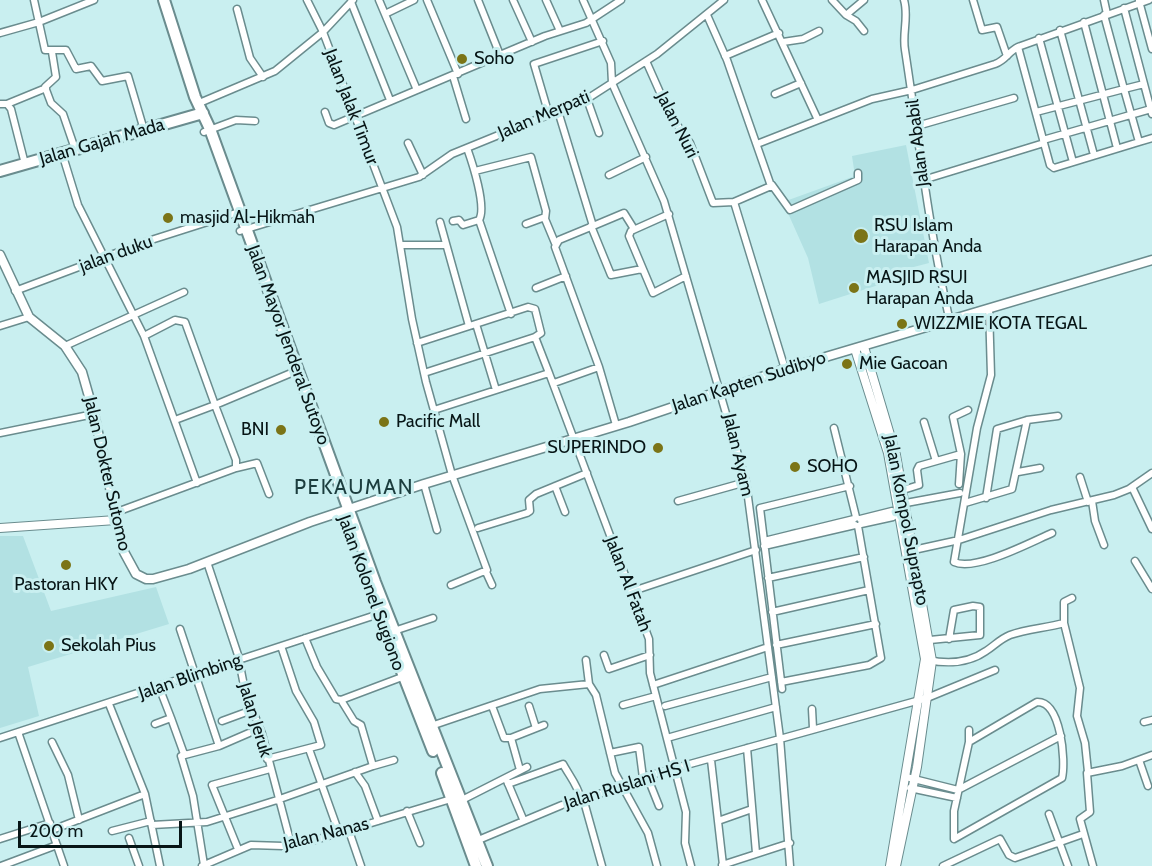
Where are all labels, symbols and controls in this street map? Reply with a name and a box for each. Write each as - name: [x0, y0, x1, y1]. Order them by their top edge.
- street label: Jalan Jalak Timur: [319, 46, 383, 168]
- place label: Soho: [474, 48, 514, 70]
- marker: Soho: [455, 52, 469, 66]
- street label: Jalan Merpati: [495, 86, 593, 144]
- street label: Jalan Nuri: [651, 88, 703, 162]
- street label: Jalan Ababil: [902, 98, 934, 188]
- street label: Jalan Gajah Mada: [37, 114, 167, 170]
- place label: masjid Al-Hikmah: [180, 207, 315, 229]
- marker: masjid Al-Hikmah: [161, 211, 175, 225]
- place label: RSU Islam Harapan Anda: [874, 215, 982, 258]
- marker: RSU Islam Harapan Anda: [852, 227, 870, 245]
- street label: jalan duku: [76, 231, 156, 277]
- street label: Jalan Mayor Jenderal Sutoyo: [242, 242, 334, 448]
- place label: MASJID RSUI Harapan Anda: [866, 267, 974, 310]
- marker: MASJID RSUI Harapan Anda: [847, 281, 861, 295]
- place label: WIZZMIE KOTA TEGAL: [914, 313, 1087, 335]
- marker: WIZZMIE KOTA TEGAL: [895, 317, 909, 331]
- street label: Jalan Kapten Sudibyo: [669, 347, 829, 417]
- place label: Mie Gacoan: [859, 353, 948, 375]
- marker: Mie Gacoan: [840, 357, 854, 371]
- street label: Jalan Dokter Sutomo: [79, 395, 135, 553]
- place label: Pacific Mall: [396, 411, 480, 433]
- street label: Jalan Ayam: [718, 412, 758, 498]
- marker: Pacific Mall: [377, 415, 391, 429]
- place label: BNI: [241, 419, 269, 441]
- marker: BNI: [274, 423, 288, 437]
- street label: Jalan Kompol Suprapto: [879, 433, 933, 607]
- place label: SUPERINDO: [547, 437, 646, 459]
- marker: SUPERINDO: [651, 441, 665, 455]
- place label: SOHO: [807, 456, 858, 478]
- marker: SOHO: [788, 460, 802, 474]
- district label: PEKAUMAN: [294, 475, 414, 501]
- street label: Jalan Kolonel Sugiono: [333, 512, 409, 674]
- street label: Jalan Al Fatah: [600, 533, 656, 635]
- marker: Pastoran HKY: [59, 558, 73, 572]
- place label: Pastoran HKY: [14, 574, 118, 596]
- place label: Sekolah Pius: [61, 635, 156, 657]
- marker: Sekolah Pius: [42, 639, 56, 653]
- street label: Jalan Blimbing: [136, 649, 244, 705]
- street label: Jalan Jeruk: [233, 680, 277, 760]
- street label: Jalan Ruslani HS I: [562, 756, 692, 814]
- scale bar: [21, 809, 184, 847]
- street label: Jalan Nanas: [281, 813, 371, 855]
- text: 200 m: [29, 820, 83, 842]

